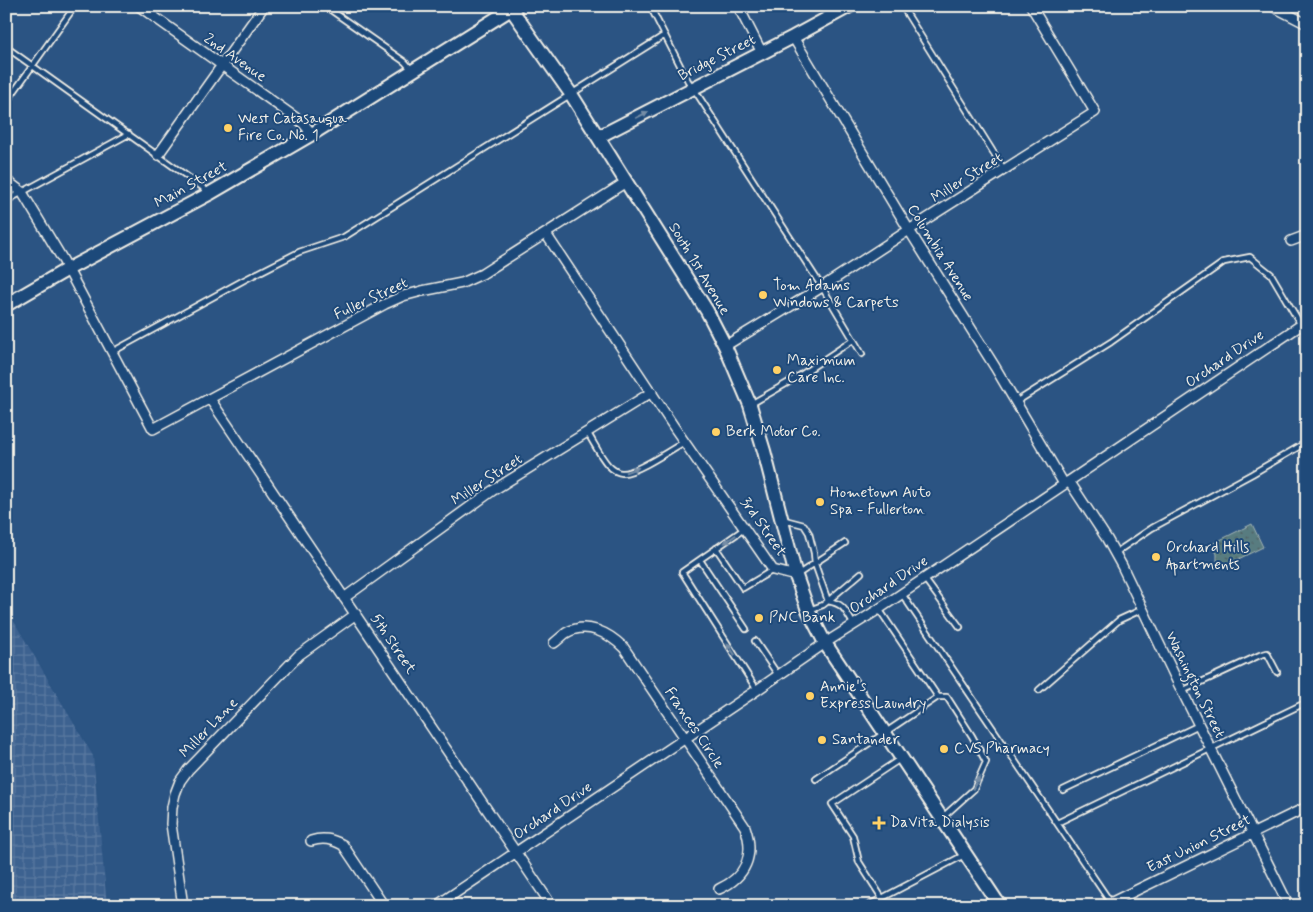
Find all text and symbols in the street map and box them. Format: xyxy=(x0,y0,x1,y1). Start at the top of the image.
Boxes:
street label: 2nd Avenue xyxy=(200,29,270,87)
street label: Bridge Street xyxy=(675,30,760,86)
place label: West Catasauqua Fire Co. No. 1 xyxy=(238,109,348,146)
one-way arrow xyxy=(634,111,649,119)
marker: West Catasauqua Fire Co. No. 1 xyxy=(222,122,234,134)
street label: Miller Street xyxy=(927,148,1007,208)
street label: Main Street xyxy=(151,157,231,213)
street label: Columbia Avenue xyxy=(902,201,978,305)
street label: South 1st Avenue xyxy=(663,219,735,319)
street label: Fuller Street xyxy=(331,273,412,325)
place label: Tom Adams Windows & Carpets xyxy=(773,276,899,313)
marker: Tom Adams Windows & Carpets xyxy=(757,289,769,301)
street label: Orchard Drive xyxy=(1182,325,1268,393)
place label: Maximum Care Inc. xyxy=(787,351,856,388)
marker: Maximum Care Inc. xyxy=(771,364,783,376)
place label: Berk Motor Co. xyxy=(726,422,821,442)
marker: Berk Motor Co. xyxy=(710,426,722,438)
street label: Miller Street xyxy=(448,449,527,510)
one-way arrow xyxy=(625,466,640,473)
place label: Hometown Auto Spa - Fullerton xyxy=(830,483,931,520)
street label: 3rd Street xyxy=(735,493,791,561)
marker: Hometown Auto Spa - Fullerton xyxy=(814,496,826,508)
one-way arrow xyxy=(723,534,737,544)
place label: Orchard Hills Apartments xyxy=(1166,538,1249,576)
street label: Orchard Drive xyxy=(846,551,932,619)
marker: Orchard Hills Apartments xyxy=(1150,551,1162,563)
place label: PNC Bank xyxy=(769,608,835,628)
street label: 5th Street xyxy=(366,610,421,678)
marker: PNC Bank xyxy=(753,612,765,624)
street label: Washington Street xyxy=(1160,628,1230,743)
one-way arrow xyxy=(726,643,736,656)
place label: Annie's Express Laundry xyxy=(820,677,926,714)
street label: Frances Circle xyxy=(659,684,729,772)
marker: Annie's Express Laundry xyxy=(804,690,816,702)
street label: Miller Lane xyxy=(175,693,243,763)
place label: Santander xyxy=(832,730,900,750)
marker: Santander xyxy=(816,734,828,746)
place label: CVS Pharmacy xyxy=(954,739,1050,759)
marker: CVS Pharmacy xyxy=(938,743,950,755)
one-way arrow xyxy=(972,776,980,791)
street label: Orchard Drive xyxy=(510,777,596,845)
street label: East Union Street xyxy=(1144,810,1254,878)
place label: DaVita Dialysis xyxy=(890,813,990,833)
marker: DaVita Dialysis xyxy=(872,816,886,830)

